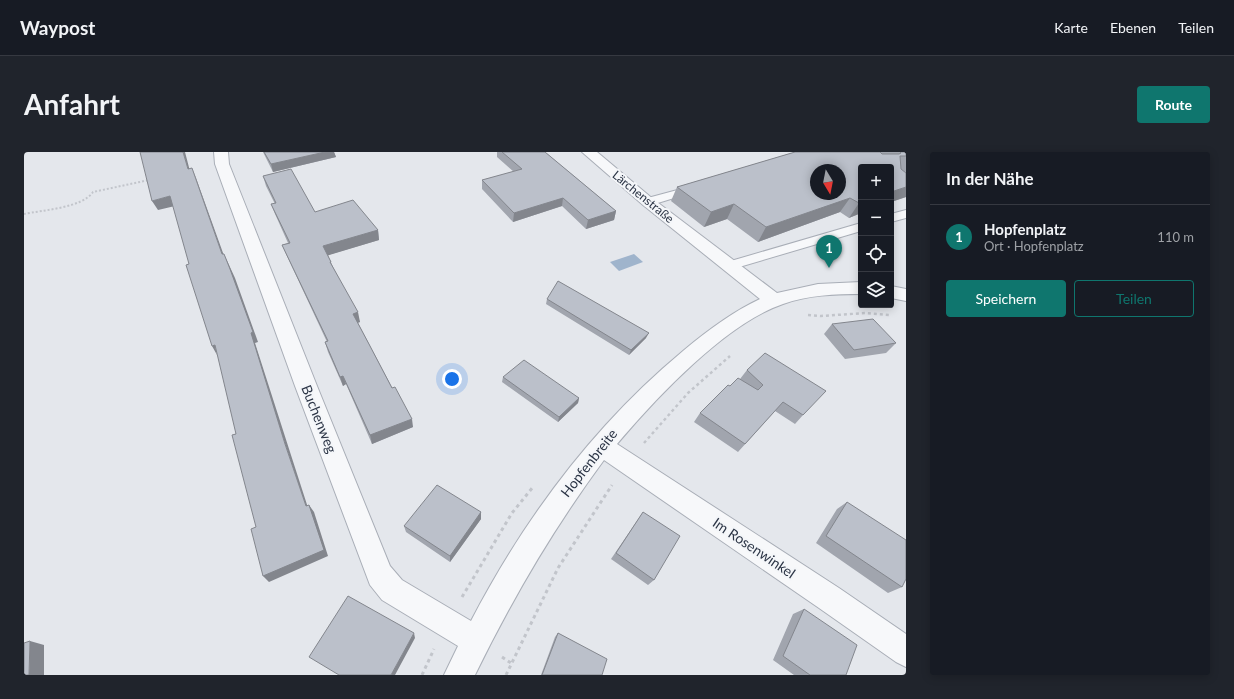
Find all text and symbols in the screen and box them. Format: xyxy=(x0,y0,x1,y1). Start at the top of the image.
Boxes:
text: Waypost xyxy=(20,16,95,39)
text: Karte xyxy=(1054,19,1088,36)
text: Ebenen xyxy=(1110,19,1156,36)
text: Teilen xyxy=(1178,19,1214,36)
button: Route xyxy=(1137,86,1210,123)
text: Anfahrt xyxy=(24,87,120,121)
north arrow xyxy=(810,164,846,200)
map controls xyxy=(858,164,894,308)
button: + xyxy=(858,164,894,200)
street label: Lärchenstraße xyxy=(610,167,677,226)
text: In der Nähe xyxy=(946,168,1034,189)
button: − xyxy=(858,200,894,236)
text: Hopfenplatz xyxy=(984,220,1066,238)
text: 1 xyxy=(955,229,963,245)
text: 110 m xyxy=(1157,229,1194,245)
pin: 1 xyxy=(816,235,842,268)
button: locate xyxy=(858,236,894,272)
text: Ort · Hopfenplatz xyxy=(984,238,1084,254)
button: layers xyxy=(858,272,894,308)
button: Speichern xyxy=(946,280,1066,317)
button: Teilen xyxy=(1074,280,1194,317)
your location xyxy=(442,369,462,389)
street label: Buchenweg xyxy=(298,382,341,455)
street label: Hopfenbreite xyxy=(557,425,620,500)
street label: Im Rosenwinkel xyxy=(710,514,799,581)

